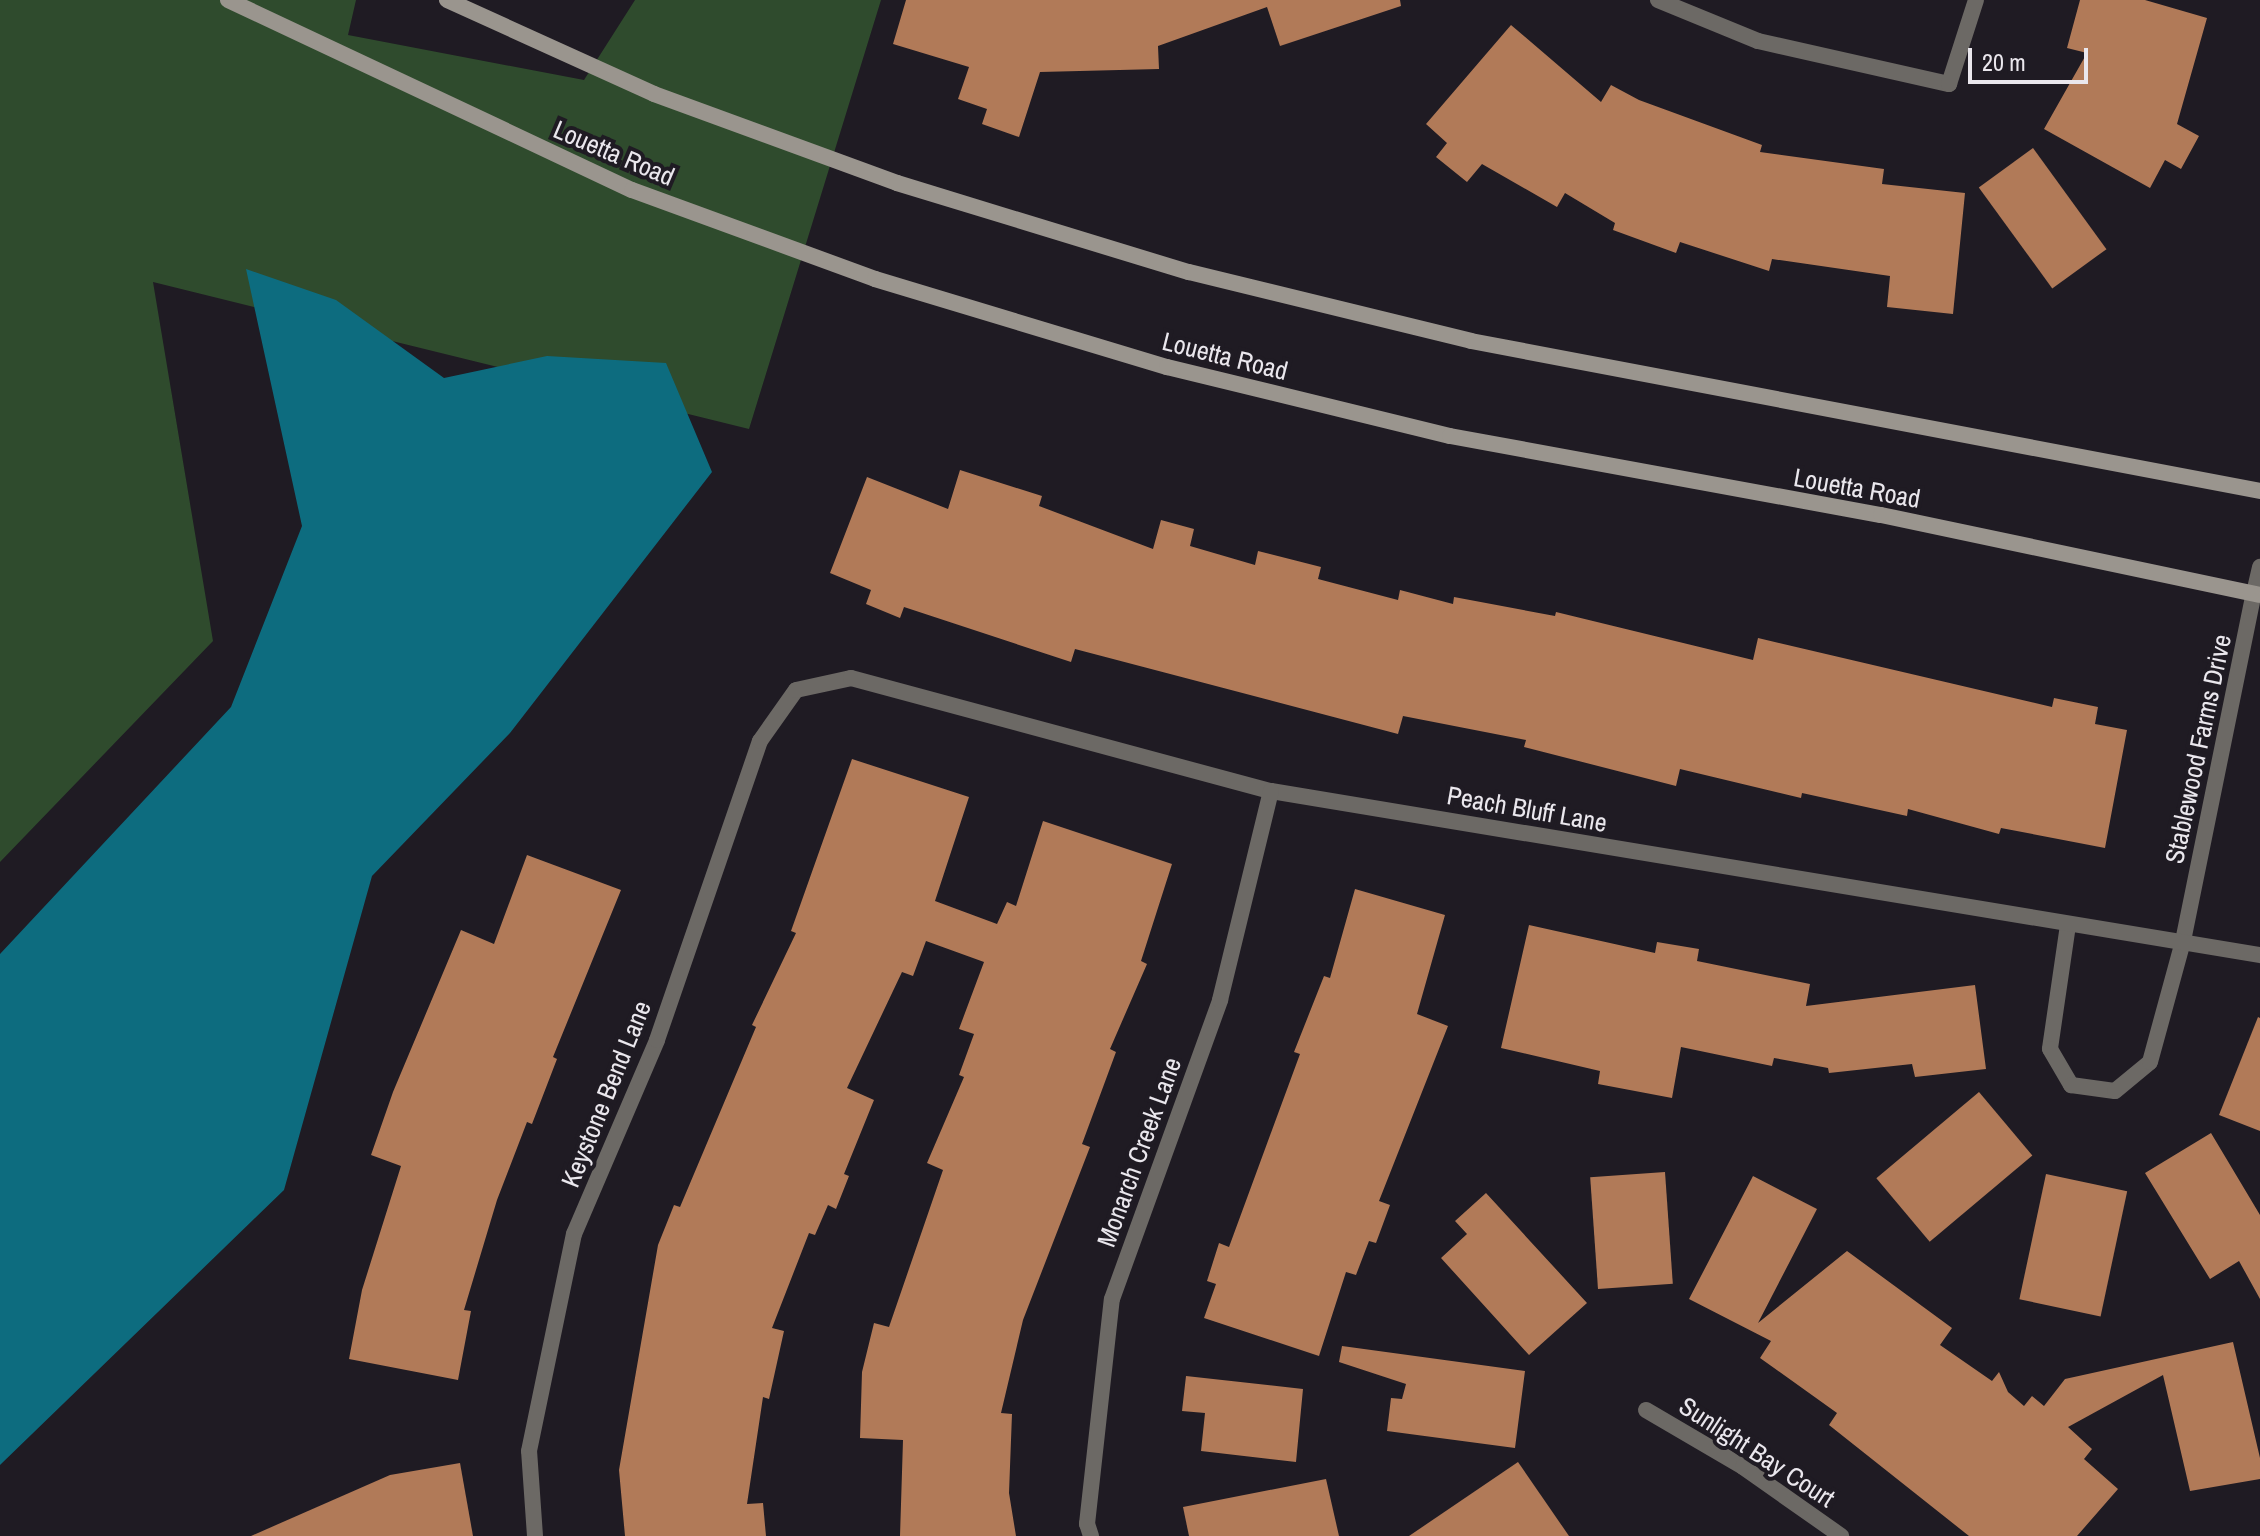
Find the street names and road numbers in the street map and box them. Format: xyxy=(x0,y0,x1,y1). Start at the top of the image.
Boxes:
street label: Louetta Road xyxy=(549,114,679,192)
street label: Louetta Road xyxy=(1159,325,1291,387)
street label: Louetta Road xyxy=(1791,462,1923,514)
street label: Stablewood Farms Drive xyxy=(2158,632,2238,866)
street label: Peach Bluff Lane xyxy=(1445,780,1609,838)
street label: Keystone Bend Lane xyxy=(554,996,658,1192)
street label: Monarch Creek Lane xyxy=(1090,1053,1188,1251)
street label: Sunlight Bay Court xyxy=(1673,1390,1841,1514)

